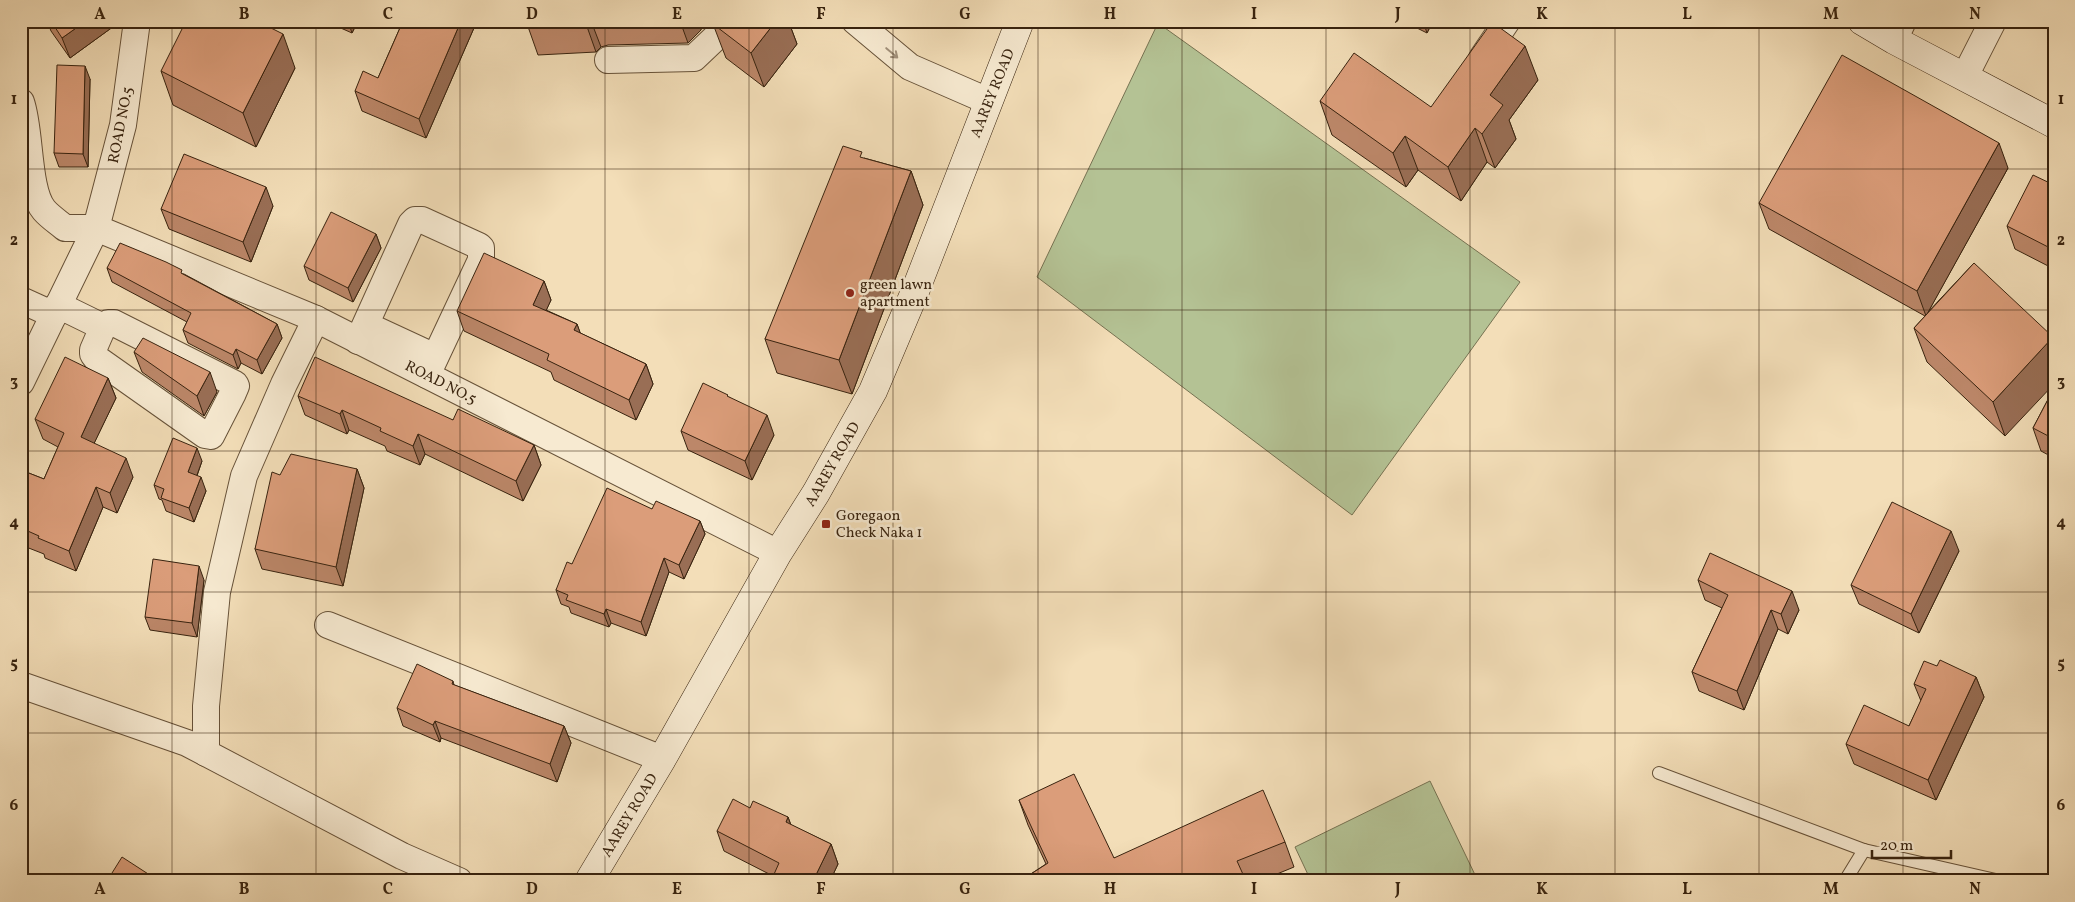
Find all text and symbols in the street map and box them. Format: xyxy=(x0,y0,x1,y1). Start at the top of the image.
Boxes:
text: A xyxy=(94,4,106,26)
text: B xyxy=(239,4,250,26)
text: C xyxy=(383,4,393,26)
text: D xyxy=(526,4,538,26)
text: E xyxy=(672,4,682,26)
text: F xyxy=(816,4,826,26)
text: G xyxy=(959,4,971,26)
text: H xyxy=(1104,4,1116,26)
text: I xyxy=(1251,4,1257,26)
text: J xyxy=(1394,4,1401,26)
text: K xyxy=(1536,4,1548,26)
text: L xyxy=(1682,4,1692,26)
text: M xyxy=(1823,4,1839,26)
text: N xyxy=(1969,4,1981,26)
street label: AAREY ROAD xyxy=(966,46,1021,141)
one-way arrow xyxy=(885,47,898,58)
street label: ROAD NO.5 xyxy=(104,85,139,165)
text: 1 xyxy=(11,89,17,111)
text: 1 xyxy=(2058,89,2064,111)
text: 2 xyxy=(10,230,18,252)
text: 2 xyxy=(2057,230,2065,252)
place label: green lawn apartment xyxy=(860,275,932,313)
marker: green lawn apartment xyxy=(844,287,856,299)
street label: ROAD NO.5 xyxy=(401,356,480,410)
text: 3 xyxy=(10,371,18,393)
text: 3 xyxy=(2057,371,2065,393)
street label: AAREY ROAD xyxy=(801,419,866,511)
place label: Goregaon Check Naka 1 xyxy=(836,506,922,544)
text: 4 xyxy=(9,512,19,534)
text: 4 xyxy=(2056,512,2066,534)
marker: Goregaon Check Naka 1 xyxy=(820,518,832,530)
text: 5 xyxy=(10,653,18,675)
text: 5 xyxy=(2057,653,2065,675)
street label: AAREY ROAD xyxy=(597,770,664,862)
text: 6 xyxy=(10,795,19,817)
text: 6 xyxy=(2057,795,2066,817)
scale bar xyxy=(1872,827,1951,859)
text: 20 m xyxy=(1880,836,1913,857)
text: A xyxy=(94,879,106,901)
text: B xyxy=(239,879,250,901)
text: C xyxy=(383,879,393,901)
text: D xyxy=(526,879,538,901)
text: E xyxy=(672,879,682,901)
text: F xyxy=(816,879,826,901)
text: G xyxy=(959,879,971,901)
text: H xyxy=(1104,879,1116,901)
text: I xyxy=(1251,879,1257,901)
text: J xyxy=(1394,879,1401,901)
text: K xyxy=(1536,879,1548,901)
text: L xyxy=(1682,879,1692,901)
text: M xyxy=(1823,879,1839,901)
text: N xyxy=(1969,879,1981,901)

